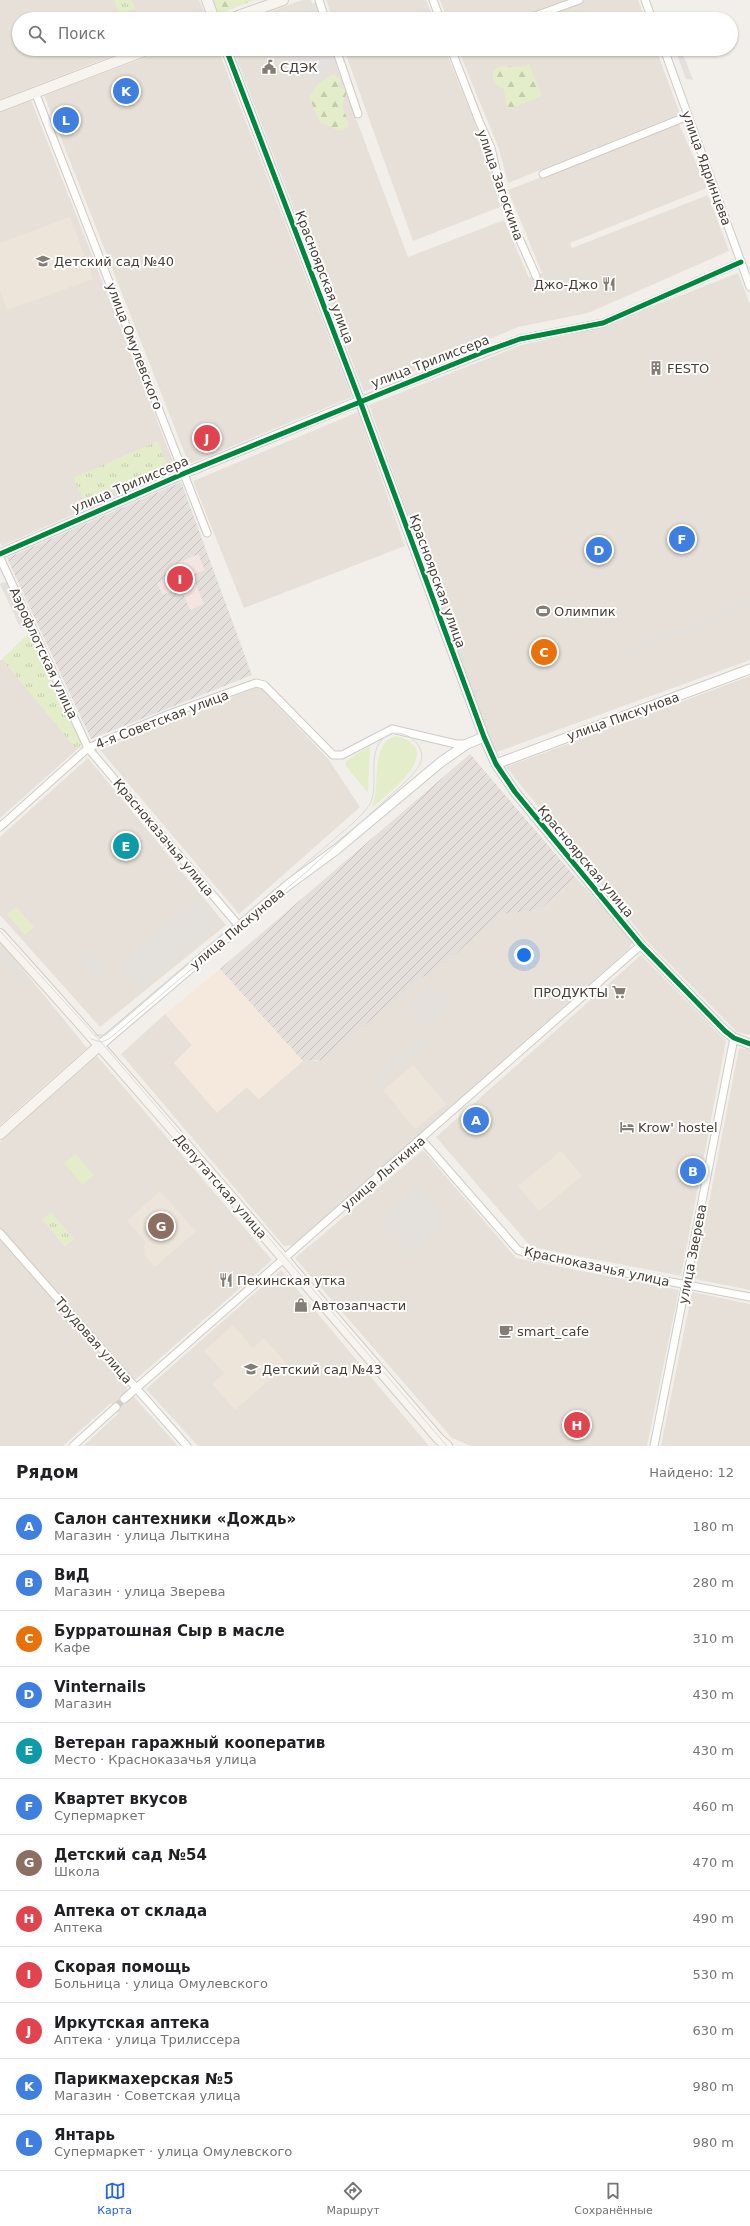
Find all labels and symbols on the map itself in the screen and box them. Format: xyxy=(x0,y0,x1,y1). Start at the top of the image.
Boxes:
public building icon: СДЭК xyxy=(261,59,277,75)
place label: СДЭК xyxy=(280,60,318,75)
pin: K xyxy=(113,76,139,106)
pin: L xyxy=(53,105,79,135)
street label: улица Ядринцева xyxy=(679,109,734,228)
street label: улица Загоскина xyxy=(474,128,527,243)
street label: Красноярская улица xyxy=(292,209,357,346)
school or university icon: Детский сад №40 xyxy=(35,253,51,269)
place label: Детский сад №40 xyxy=(54,254,174,269)
restaurant icon: Джо-Джо xyxy=(601,276,617,292)
place label: Джо-Джо xyxy=(534,277,598,292)
street label: улица Омулевского xyxy=(103,281,166,412)
street label: улица Трилиссера xyxy=(369,332,491,391)
building icon: FESTO xyxy=(648,360,664,376)
place label: FESTO xyxy=(667,361,709,376)
pin: J xyxy=(194,423,220,453)
street label: улица Трилиссера xyxy=(70,453,191,516)
street label: Красноярская улица xyxy=(406,512,469,650)
pin: F xyxy=(669,524,695,554)
pin: D xyxy=(586,535,612,565)
pin: I xyxy=(167,564,193,594)
street label: Аэрофлотская улица xyxy=(6,585,81,721)
sports icon: Олимпик xyxy=(535,603,551,619)
place label: Олимпик xyxy=(554,604,616,619)
pin: C xyxy=(531,637,557,667)
street label: 4-я Советская улица xyxy=(93,687,231,752)
street label: улица Пискунова xyxy=(565,689,681,744)
street label: Красноказачья улица xyxy=(110,776,217,899)
street label: Красноярская улица xyxy=(534,802,637,920)
pin: E xyxy=(113,831,139,861)
street label: улица Пискунова xyxy=(187,885,287,972)
your location xyxy=(514,945,534,965)
supermarket icon: ПРОДУКТЫ xyxy=(611,984,627,1000)
place label: ПРОДУКТЫ xyxy=(533,985,608,1000)
pin: A xyxy=(463,1105,489,1135)
hotel icon: Krow' hostel xyxy=(619,1119,635,1135)
place label: Krow' hostel xyxy=(638,1120,718,1135)
street label: Депутатская улица xyxy=(171,1131,270,1242)
street label: улица Лыткина xyxy=(338,1133,428,1214)
pin: B xyxy=(680,1156,706,1186)
street label: улица Зверева xyxy=(675,1203,710,1305)
pin: G xyxy=(148,1211,174,1241)
street label: Красноказачья улица xyxy=(523,1244,671,1289)
restaurant icon: Пекинская утка xyxy=(218,1272,234,1288)
place label: Пекинская утка xyxy=(237,1273,346,1288)
street label: Трудовая улица xyxy=(51,1293,135,1387)
shop icon: Автозапчасти xyxy=(293,1297,309,1313)
place label: Автозапчасти xyxy=(312,1298,406,1313)
cafe icon: smart_cafe xyxy=(498,1323,514,1339)
place label: smart_cafe xyxy=(517,1324,589,1339)
school or university icon: Детский сад №43 xyxy=(243,1361,259,1377)
place label: Детский сад №43 xyxy=(262,1362,382,1377)
pin: H xyxy=(564,1410,590,1440)

